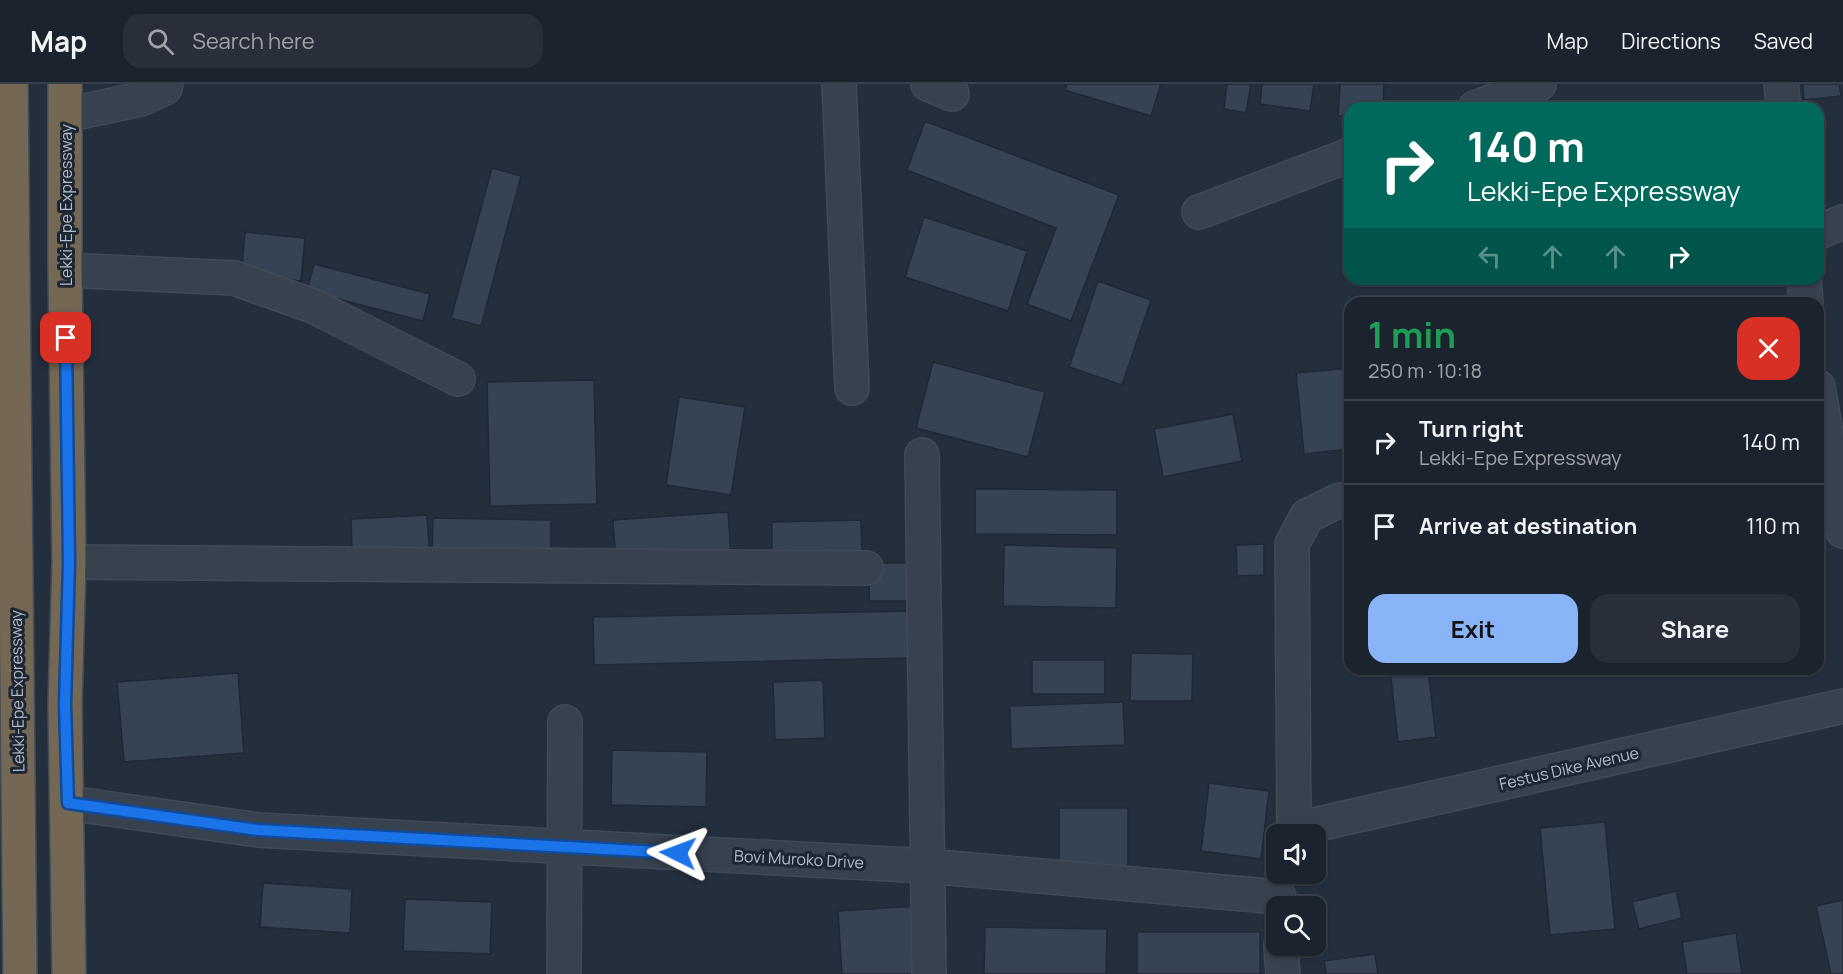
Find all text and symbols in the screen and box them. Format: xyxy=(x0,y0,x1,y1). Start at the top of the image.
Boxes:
search box xyxy=(123,14,543,68)
text: Map xyxy=(30,22,87,60)
icon: search xyxy=(144,25,177,58)
text: Search here xyxy=(192,26,315,56)
text: Map xyxy=(1547,27,1588,55)
text: Directions xyxy=(1621,27,1721,55)
text: Saved xyxy=(1754,27,1813,55)
text: 140 m xyxy=(1467,117,1585,175)
street label: Lekki-Epe Expressway xyxy=(55,123,77,286)
icon: right xyxy=(1368,126,1446,204)
text: Lekki-Epe Expressway xyxy=(1467,172,1741,209)
icon: left xyxy=(1473,240,1506,273)
icon: ahead xyxy=(1536,240,1569,273)
icon: ahead xyxy=(1599,240,1632,273)
icon: right xyxy=(1662,240,1695,273)
text: 1 min xyxy=(1368,310,1456,359)
pin xyxy=(40,312,91,363)
button: close xyxy=(1737,317,1800,380)
icon: arrive xyxy=(49,321,82,354)
text: 250 m · 10:18 xyxy=(1368,357,1482,384)
text: Turn right xyxy=(1419,414,1524,444)
icon: right xyxy=(1368,426,1401,459)
text: 140 m xyxy=(1742,427,1800,457)
text: Lekki-Epe Expressway xyxy=(1419,444,1622,471)
icon: arrive xyxy=(1368,510,1401,543)
text: Arrive at destination xyxy=(1419,511,1637,541)
text: 110 m xyxy=(1746,511,1800,541)
button: Exit xyxy=(1368,594,1578,663)
button: Share xyxy=(1590,594,1800,663)
street label: Lekki-Epe Expressway xyxy=(5,609,29,772)
street label: Festus Dike Avenue xyxy=(1497,741,1641,795)
position arrow xyxy=(646,821,710,885)
map controls xyxy=(1266,824,1326,956)
button: sound xyxy=(1266,824,1326,884)
street label: Bovi Muroko Drive xyxy=(734,845,864,873)
button: search xyxy=(1266,896,1326,956)

